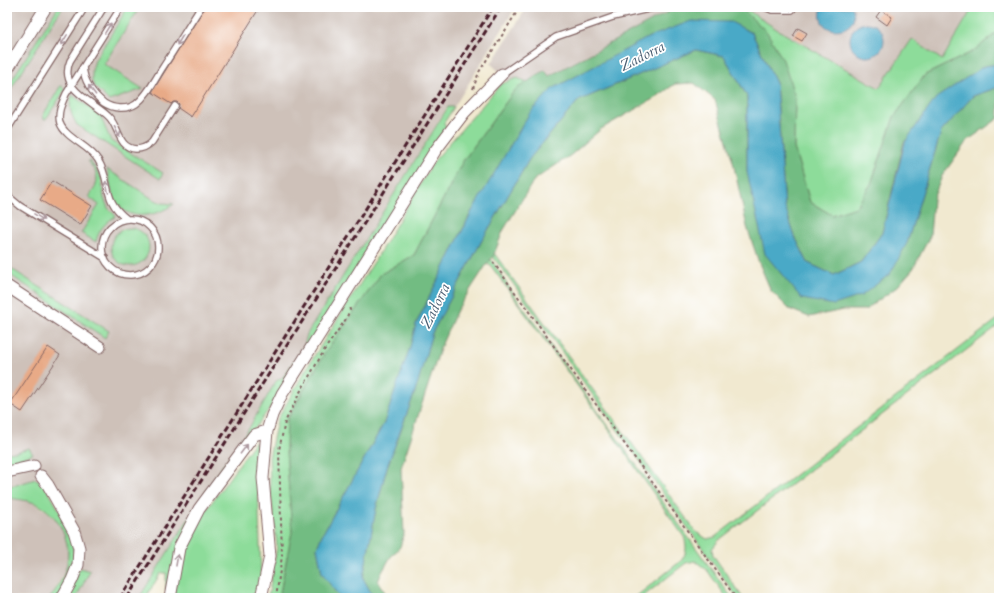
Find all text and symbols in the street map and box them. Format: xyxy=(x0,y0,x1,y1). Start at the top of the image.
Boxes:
one-way arrow xyxy=(104,23,112,34)
one-way arrow xyxy=(60,34,68,46)
one-way arrow xyxy=(176,34,184,45)
water label: Zadorra xyxy=(616,36,668,76)
one-way arrow xyxy=(88,84,96,95)
one-way arrow xyxy=(114,126,121,138)
one-way arrow xyxy=(102,181,110,194)
one-way arrow xyxy=(33,214,45,222)
water label: Zadorra xyxy=(416,280,455,332)
one-way arrow xyxy=(239,444,248,455)
one-way arrow xyxy=(173,554,181,567)

